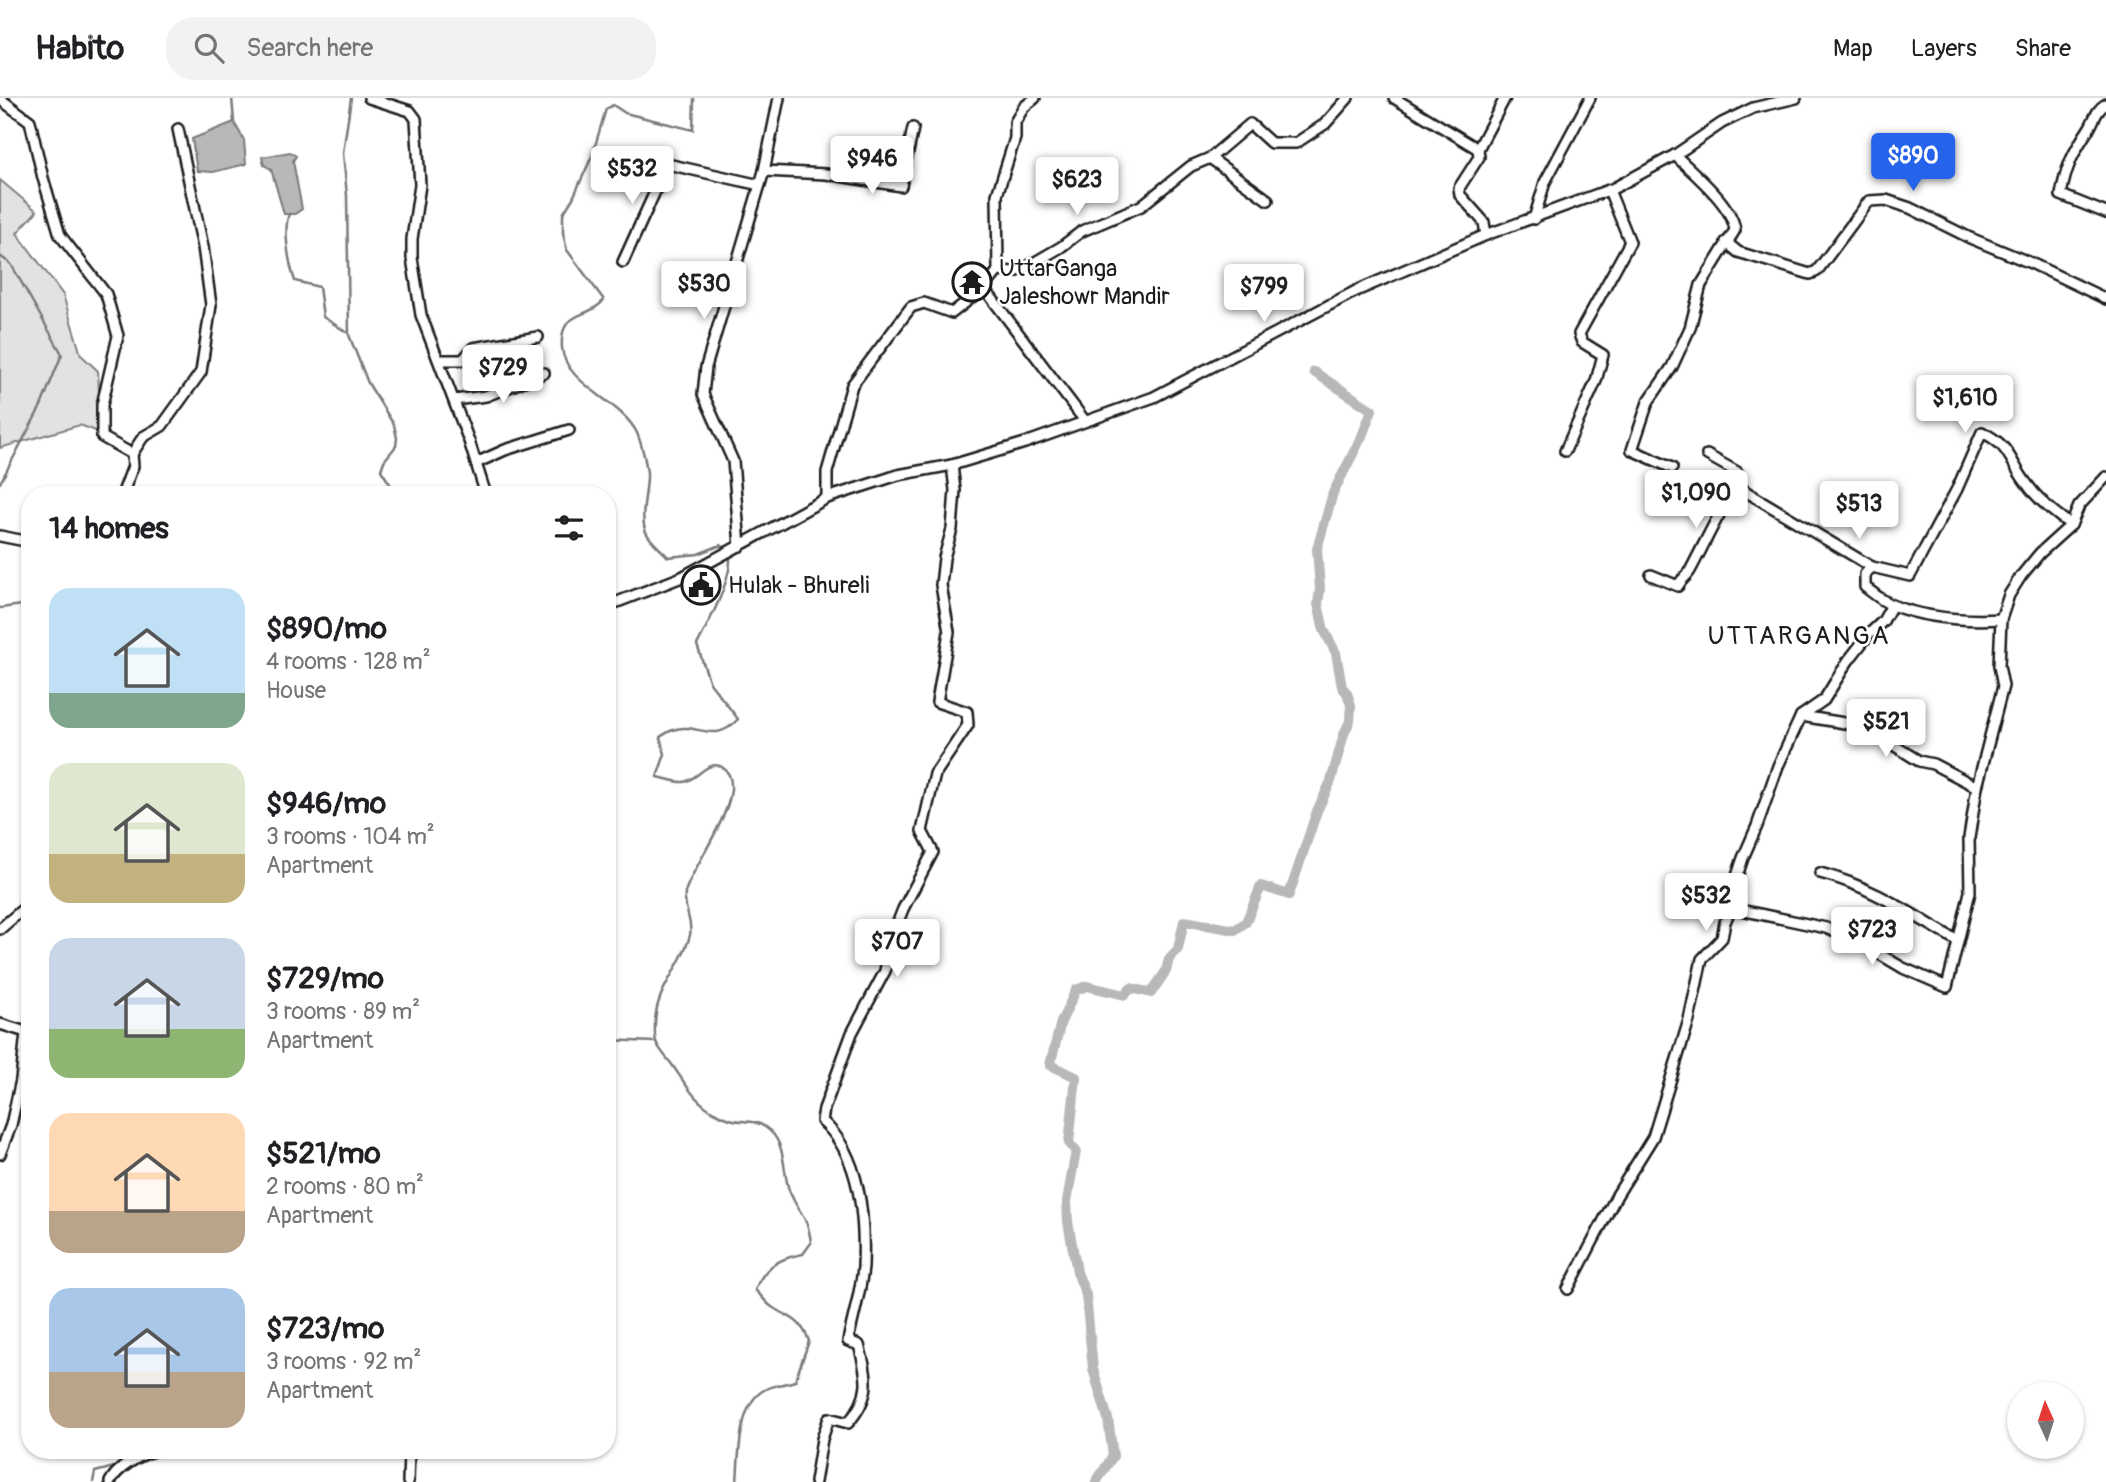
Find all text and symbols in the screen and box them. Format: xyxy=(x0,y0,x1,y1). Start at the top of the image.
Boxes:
search box xyxy=(166,17,656,80)
text: Habito xyxy=(35,28,124,69)
icon: search xyxy=(190,29,228,67)
text: Search here xyxy=(246,32,373,64)
text: Map xyxy=(1833,34,1873,63)
text: Layers xyxy=(1911,34,1977,63)
text: Share xyxy=(2015,34,2071,63)
pin: $890 xyxy=(1872,134,1954,193)
pin: $946 xyxy=(831,136,913,196)
text: $890 xyxy=(1887,141,1939,170)
text: $946 xyxy=(846,144,898,173)
pin: $532 xyxy=(591,146,673,206)
text: $532 xyxy=(607,154,657,183)
pin: $623 xyxy=(1036,158,1118,217)
text: $623 xyxy=(1052,165,1102,194)
place label: UttarGanga Jaleshowr Mandir xyxy=(999,254,1170,311)
temple icon: UttarGanga Jaleshowr Mandir xyxy=(951,261,993,303)
pin: $530 xyxy=(663,262,745,321)
pin: $799 xyxy=(1223,264,1305,324)
text: $530 xyxy=(677,269,731,298)
text: $799 xyxy=(1240,272,1288,301)
pin: $729 xyxy=(462,345,544,405)
text: $729 xyxy=(478,353,528,382)
pin: $1,610 xyxy=(1908,376,2022,435)
text: $1,610 xyxy=(1932,383,1998,412)
pin: $1,090 xyxy=(1639,470,1753,530)
text: $1,090 xyxy=(1661,478,1731,507)
pin: $513 xyxy=(1818,482,1900,541)
text: $513 xyxy=(1836,489,1882,518)
icon: filters xyxy=(550,509,588,547)
text: 14 homes xyxy=(49,510,169,547)
public building icon: Hulak - Bhureli xyxy=(680,564,722,606)
place label: Hulak - Bhureli xyxy=(728,571,870,600)
text: $890/mo xyxy=(266,610,387,647)
icon: home xyxy=(105,616,189,700)
district label: UTTARGANGA xyxy=(1707,620,1891,652)
text: 4 rooms · 128 m² xyxy=(266,647,431,676)
text: House xyxy=(266,676,326,705)
pin: $521 xyxy=(1845,700,1927,759)
text: $521 xyxy=(1863,707,1909,736)
text: $946/mo xyxy=(266,785,386,822)
icon: home xyxy=(105,791,189,875)
text: 3 rooms · 104 m² xyxy=(266,822,435,851)
text: Apartment xyxy=(266,851,373,880)
pin: $532 xyxy=(1665,874,1747,933)
text: $532 xyxy=(1681,881,1731,910)
pin: $723 xyxy=(1831,908,1913,967)
text: $723 xyxy=(1847,915,1897,944)
pin: $707 xyxy=(856,920,938,979)
text: $707 xyxy=(871,927,923,956)
text: $729/mo xyxy=(266,960,384,997)
icon: home xyxy=(105,966,189,1050)
text: 3 rooms · 89 m² xyxy=(266,997,420,1026)
text: Apartment xyxy=(266,1026,373,1055)
text: $521/mo xyxy=(266,1135,381,1172)
icon: home xyxy=(105,1141,189,1225)
text: 2 rooms · 80 m² xyxy=(266,1172,424,1201)
text: Apartment xyxy=(266,1201,373,1230)
text: $723/mo xyxy=(266,1310,384,1347)
icon: home xyxy=(105,1316,189,1400)
text: 3 rooms · 92 m² xyxy=(266,1347,421,1376)
text: Apartment xyxy=(266,1376,373,1405)
north arrow xyxy=(2007,1382,2084,1460)
map controls xyxy=(2007,1382,2084,1459)

